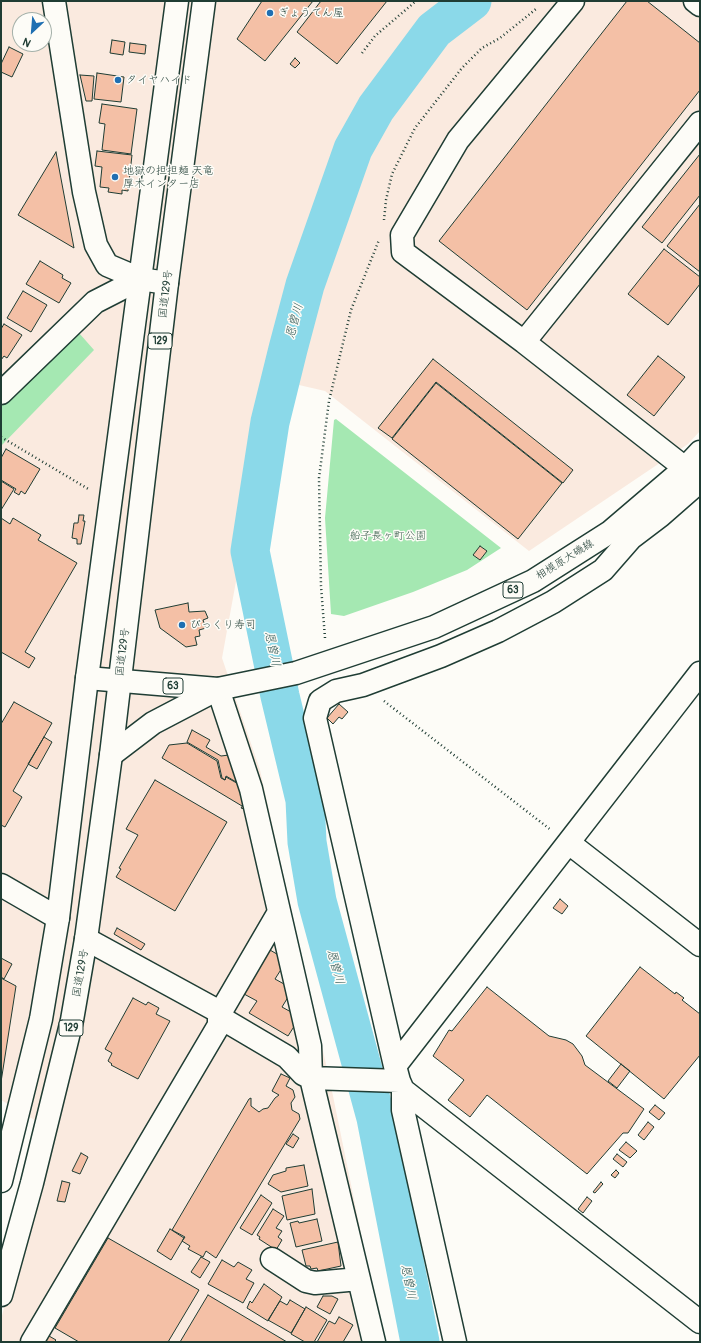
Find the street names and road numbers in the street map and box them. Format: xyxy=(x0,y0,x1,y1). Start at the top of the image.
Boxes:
street label: 国道129号 xyxy=(156,269,176,319)
road number: 129 xyxy=(148,333,172,349)
street label: 相模原大磯線 xyxy=(534,537,596,583)
road number: 63 xyxy=(503,582,523,598)
street label: 国道129号 xyxy=(113,627,133,677)
road number: 63 xyxy=(163,678,183,694)
street label: 国道129号 xyxy=(70,948,92,998)
road number: 129 xyxy=(59,1020,83,1036)

